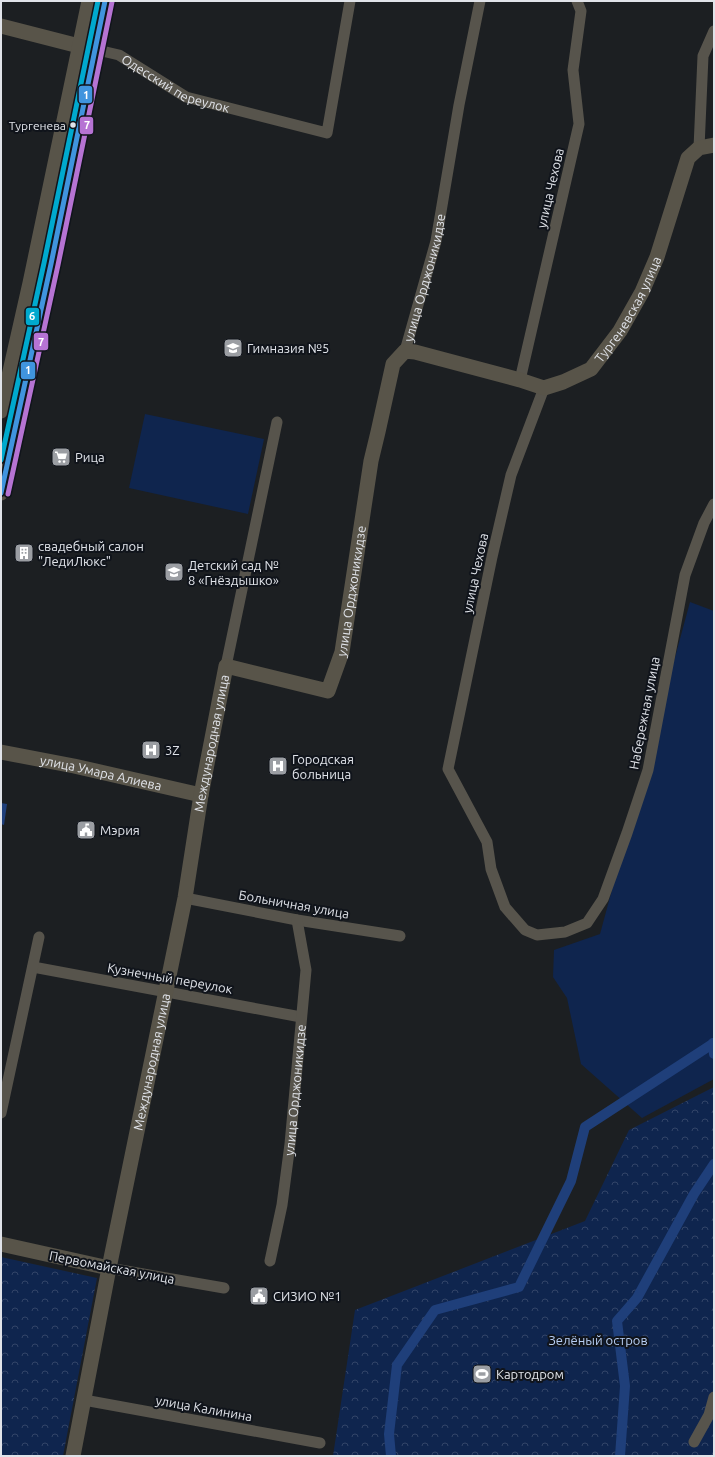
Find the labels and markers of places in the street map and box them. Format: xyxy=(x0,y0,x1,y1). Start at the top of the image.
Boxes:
place label: Тургенева xyxy=(9,119,66,132)
marker: Тургенева xyxy=(68,120,78,130)
school or university icon: Гимназия №5 xyxy=(222,337,244,359)
place label: Гимназия №5 xyxy=(247,341,329,355)
supermarket icon: Рица xyxy=(50,446,72,468)
place label: Рица xyxy=(75,450,105,464)
place label: свадебный салон "ЛедиЛюкс" xyxy=(38,539,144,568)
building icon: свадебный салон "ЛедиЛюкс" xyxy=(13,542,35,564)
place label: Детский сад № 8 «Гнёздышко» xyxy=(188,558,279,587)
school or university icon: Детский сад № 8 «Гнёздышко» xyxy=(163,561,185,583)
hospital icon: 3Z xyxy=(140,739,162,761)
place label: 3Z xyxy=(165,743,180,757)
place label: Городская больница xyxy=(292,752,354,781)
hospital icon: Городская больница xyxy=(267,755,289,777)
public building icon: Мэрия xyxy=(75,819,97,841)
place label: Мэрия xyxy=(100,823,140,837)
public building icon: СИЗИО №1 xyxy=(248,1285,270,1307)
place label: СИЗИО №1 xyxy=(273,1289,342,1303)
sports icon: Картодром xyxy=(471,1363,493,1385)
place label: Картодром xyxy=(496,1367,564,1381)

